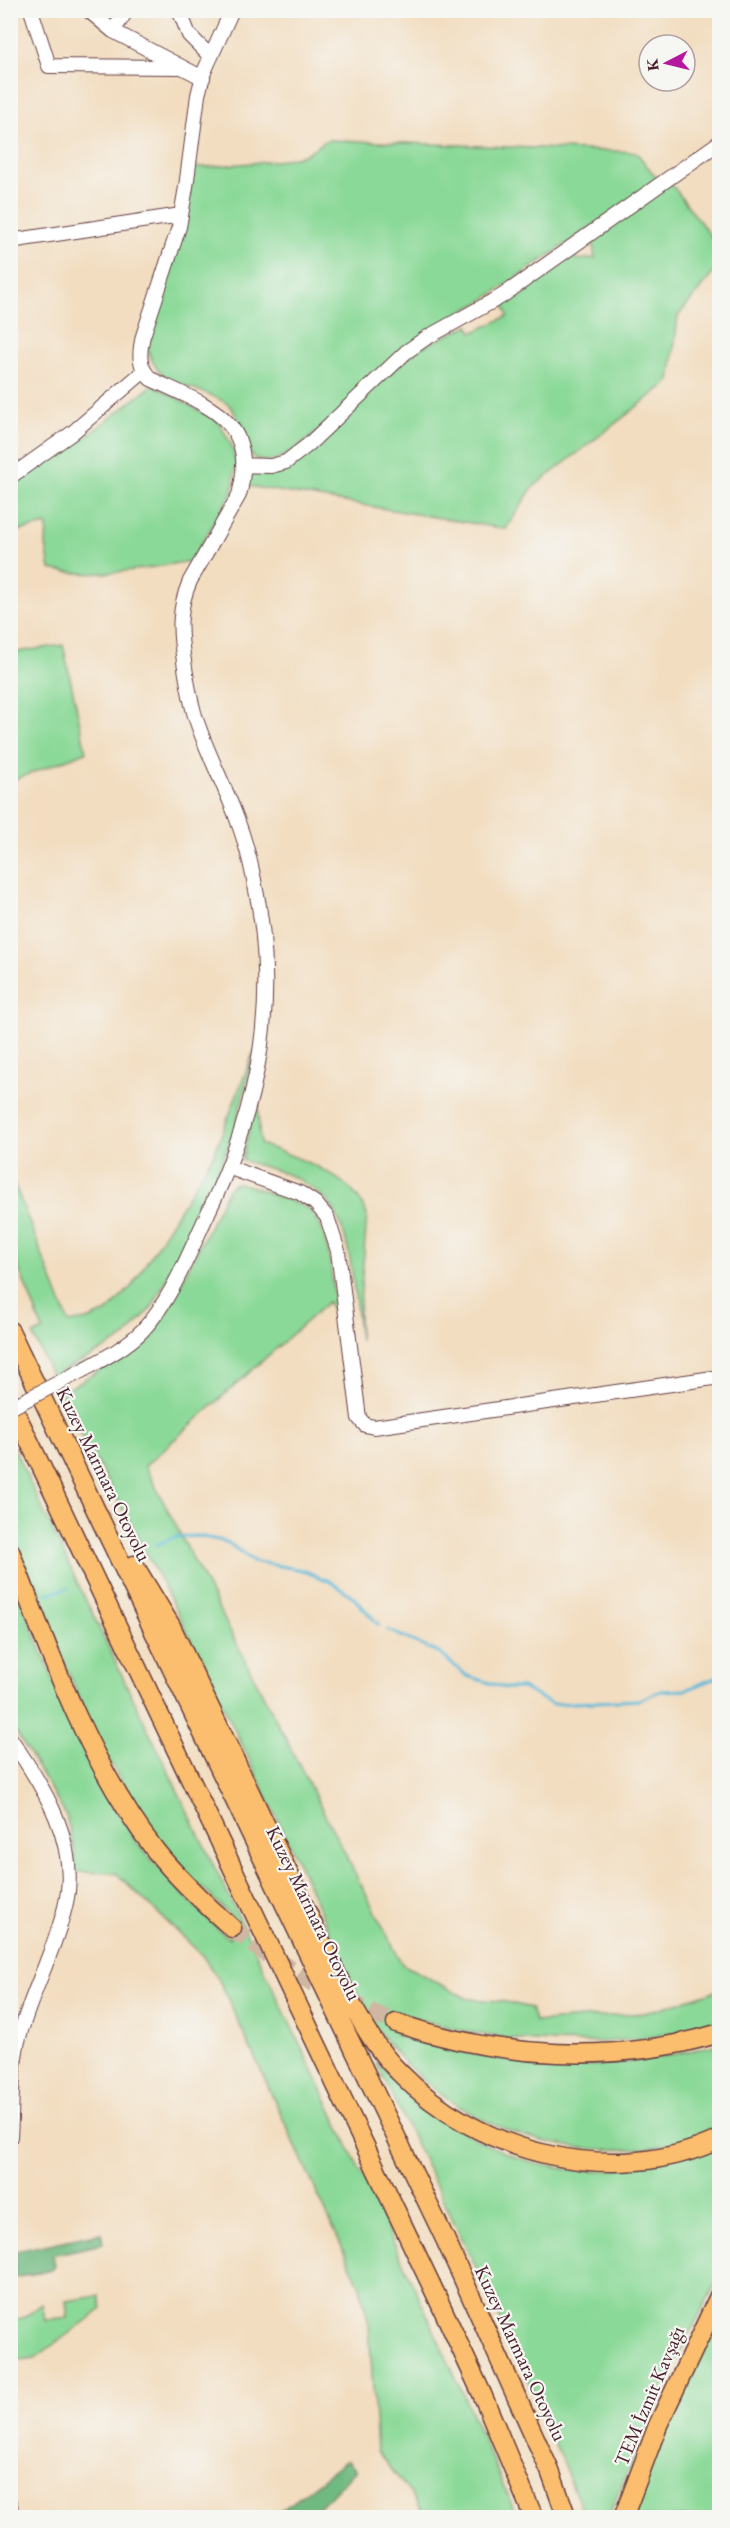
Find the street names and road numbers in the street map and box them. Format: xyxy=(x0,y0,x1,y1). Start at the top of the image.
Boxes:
street label: Kuzey Marmara Otoyolu xyxy=(50,1383,158,1566)
street label: Kuzey Marmara Otoyolu xyxy=(260,1822,368,2005)
street label: Kuzey Marmara Otoyolu xyxy=(469,2261,573,2445)
street label: TEM İzmit Kavşağı xyxy=(608,2322,690,2470)

